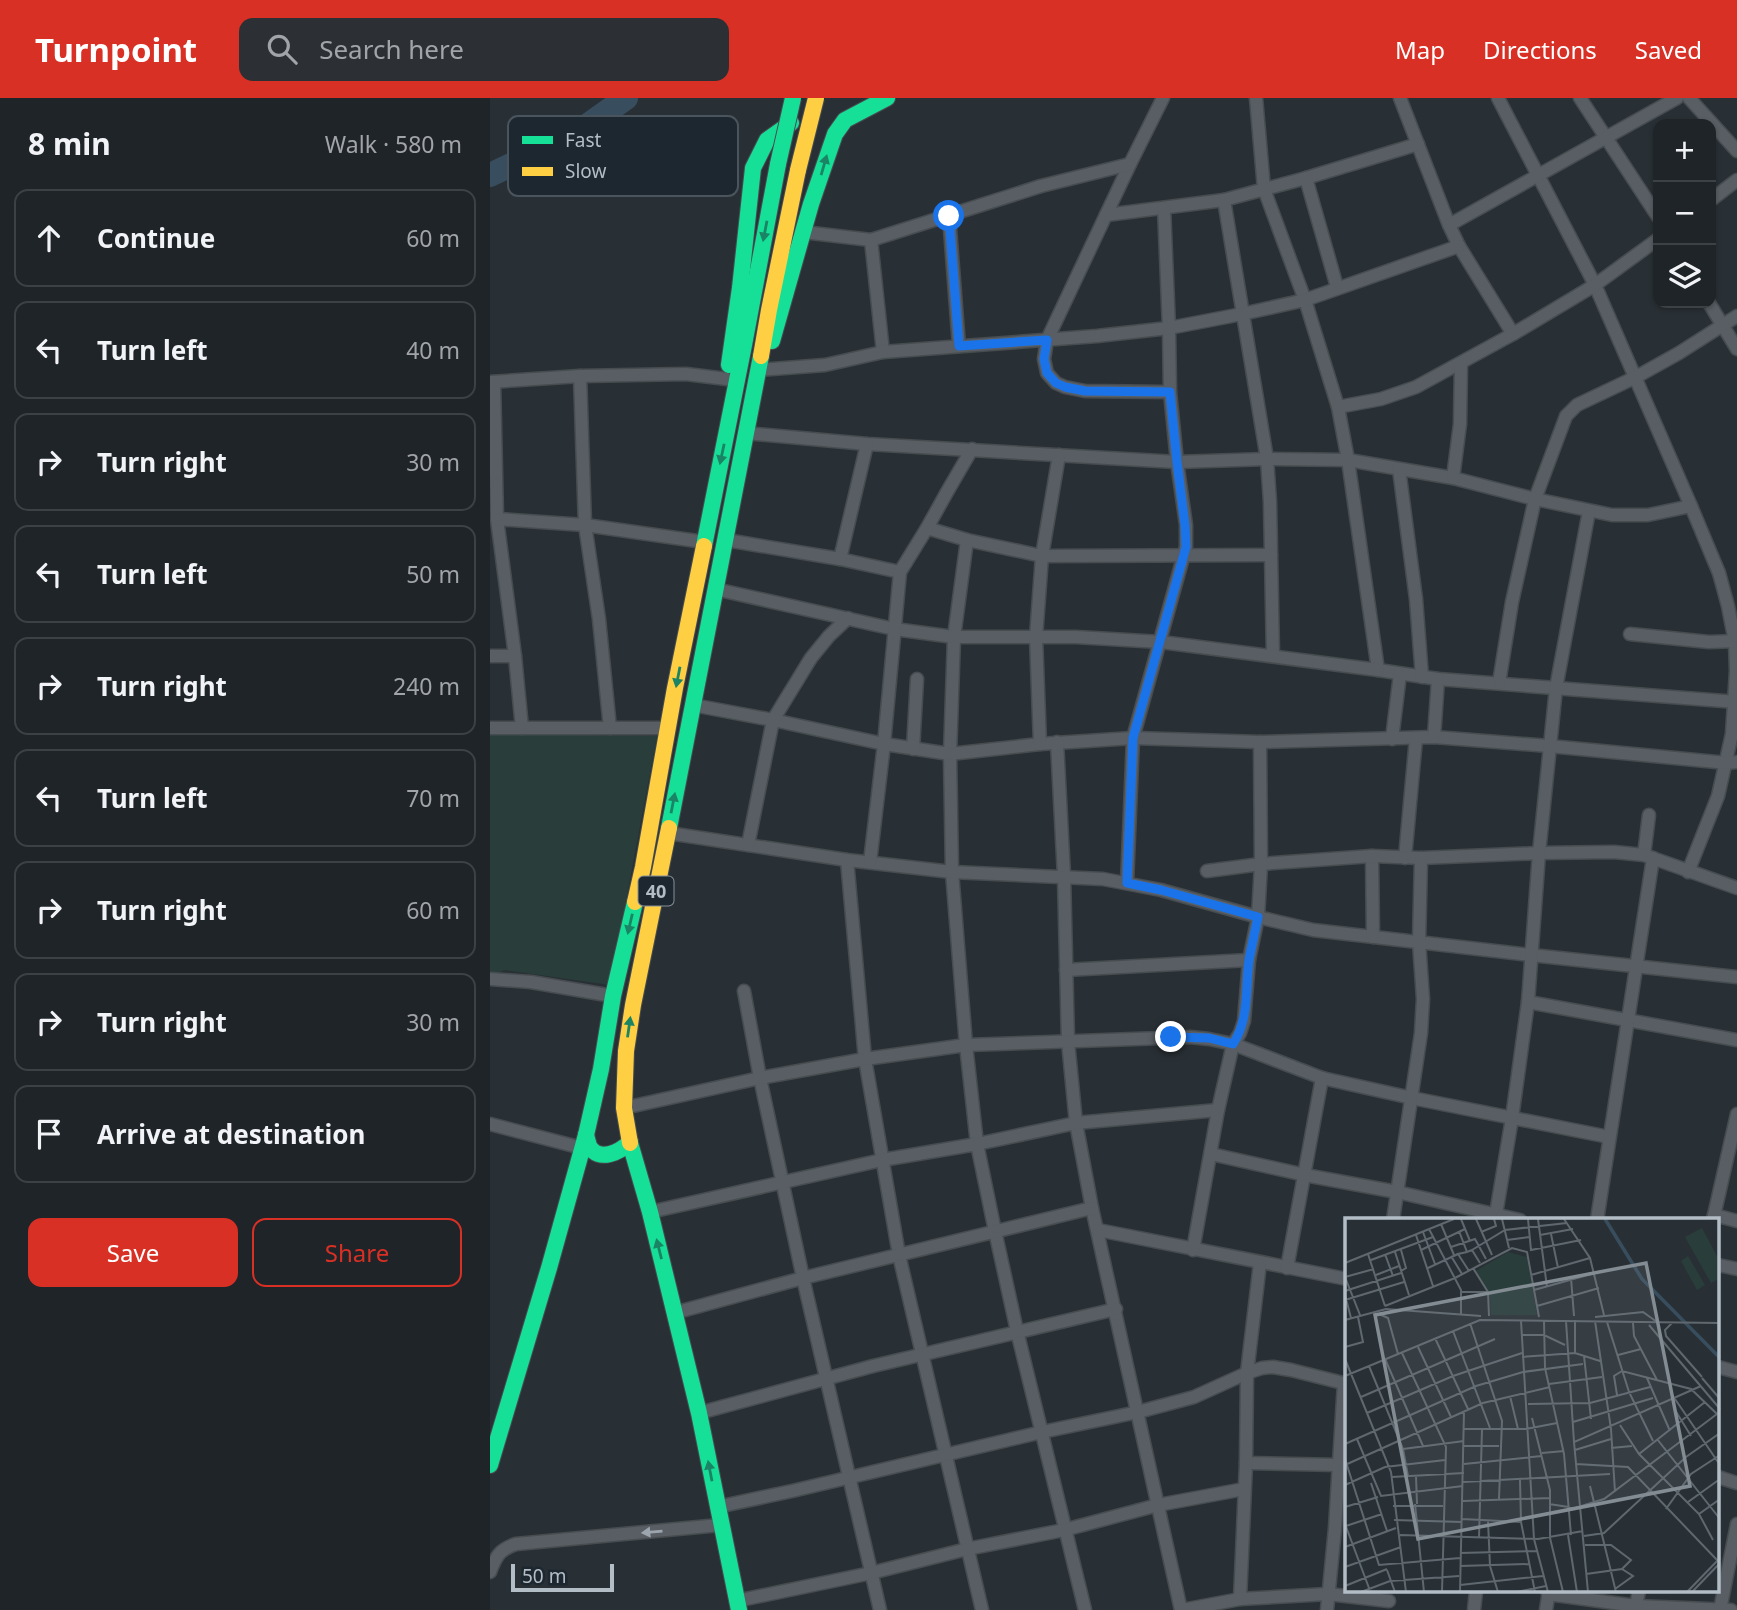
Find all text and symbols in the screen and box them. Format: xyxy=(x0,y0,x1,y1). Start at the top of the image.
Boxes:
search box xyxy=(239,18,729,81)
text: Turnpoint xyxy=(35,27,197,72)
icon: search xyxy=(263,30,301,68)
text: Search here xyxy=(319,31,464,67)
text: Map xyxy=(1395,33,1445,66)
text: Directions xyxy=(1483,33,1597,66)
text: Saved xyxy=(1635,33,1702,66)
legend xyxy=(508,116,738,196)
map controls xyxy=(1653,119,1716,308)
button: + xyxy=(1653,119,1716,182)
text: 8 min xyxy=(28,123,111,164)
text: Fast xyxy=(565,127,602,153)
text: Walk · 580 m xyxy=(325,128,462,160)
one-way arrow xyxy=(819,154,829,175)
text: Slow xyxy=(565,158,606,184)
button: − xyxy=(1653,182,1716,245)
route start xyxy=(933,200,964,231)
icon: ahead xyxy=(30,219,68,257)
text: Continue xyxy=(97,220,215,256)
one-way arrow xyxy=(759,220,770,242)
text: 60 m xyxy=(406,222,460,254)
button: layers xyxy=(1653,245,1716,308)
icon: left xyxy=(30,331,68,369)
text: Turn left xyxy=(97,332,208,368)
text: 40 m xyxy=(406,334,460,366)
icon: right xyxy=(30,443,68,481)
one-way arrow xyxy=(717,443,728,465)
text: Turn right xyxy=(97,444,227,480)
text: 30 m xyxy=(406,446,460,478)
icon: left xyxy=(30,555,68,593)
text: Turn left xyxy=(97,556,208,592)
text: 50 m xyxy=(406,558,460,590)
one-way arrow xyxy=(672,666,683,688)
icon: right xyxy=(30,667,68,705)
text: Turn right xyxy=(97,668,227,704)
text: 240 m xyxy=(393,670,460,702)
icon: left xyxy=(30,779,68,817)
text: Turn left xyxy=(97,780,208,816)
text: 70 m xyxy=(406,782,460,814)
one-way arrow xyxy=(668,792,679,814)
road number: 40 xyxy=(638,876,674,906)
icon: right xyxy=(30,891,68,929)
text: Turn right xyxy=(97,892,227,928)
text: 60 m xyxy=(406,894,460,926)
one-way arrow xyxy=(624,913,635,935)
icon: right xyxy=(30,1003,68,1041)
text: Turn right xyxy=(97,1004,227,1040)
text: 30 m xyxy=(406,1006,460,1038)
one-way arrow xyxy=(624,1015,635,1037)
route end xyxy=(1155,1021,1186,1052)
icon: arrive xyxy=(30,1115,68,1153)
text: Arrive at destination xyxy=(97,1116,366,1152)
button: Save xyxy=(28,1218,238,1287)
button: Share xyxy=(252,1218,462,1287)
inset map xyxy=(1345,1218,1720,1592)
one-way arrow xyxy=(653,1238,664,1260)
one-way arrow xyxy=(704,1460,715,1482)
one-way arrow xyxy=(641,1526,663,1537)
scale bar xyxy=(511,1561,614,1593)
text: 50 m xyxy=(522,1563,566,1589)

